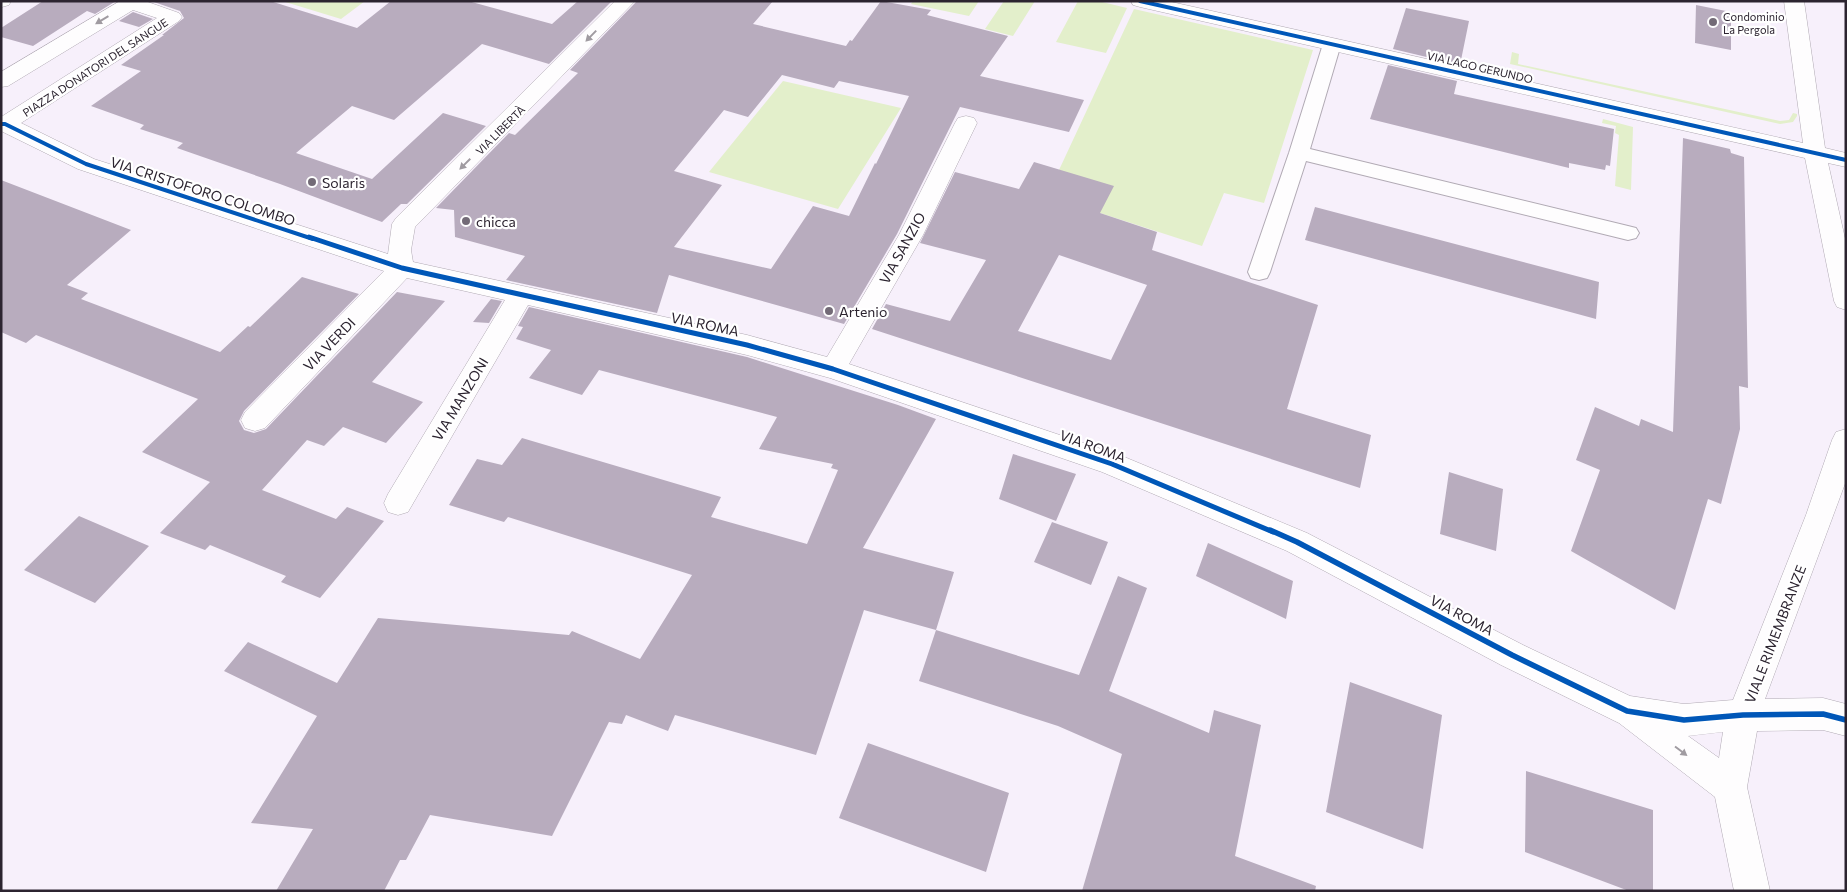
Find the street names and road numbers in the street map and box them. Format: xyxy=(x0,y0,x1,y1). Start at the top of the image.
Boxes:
street label: PIAZZA DONATORI DEL SANGUE xyxy=(20,15,170,119)
street label: VIA LAGO GERUNDO xyxy=(1426,48,1534,86)
street label: VIA LIBERTÀ xyxy=(472,102,528,157)
street label: VIA CRISTOFORO COLOMBO xyxy=(108,153,298,229)
street label: VIA SANZIO xyxy=(875,209,929,287)
street label: VIA ROMA xyxy=(669,308,741,340)
street label: VIA VERDI xyxy=(299,314,359,374)
street label: VIA MANZONI xyxy=(428,354,492,444)
street label: VIA ROMA xyxy=(1058,426,1129,466)
street label: VIALE RIMEMBRANZE xyxy=(1741,562,1809,706)
street label: VIA ROMA xyxy=(1427,591,1497,639)

